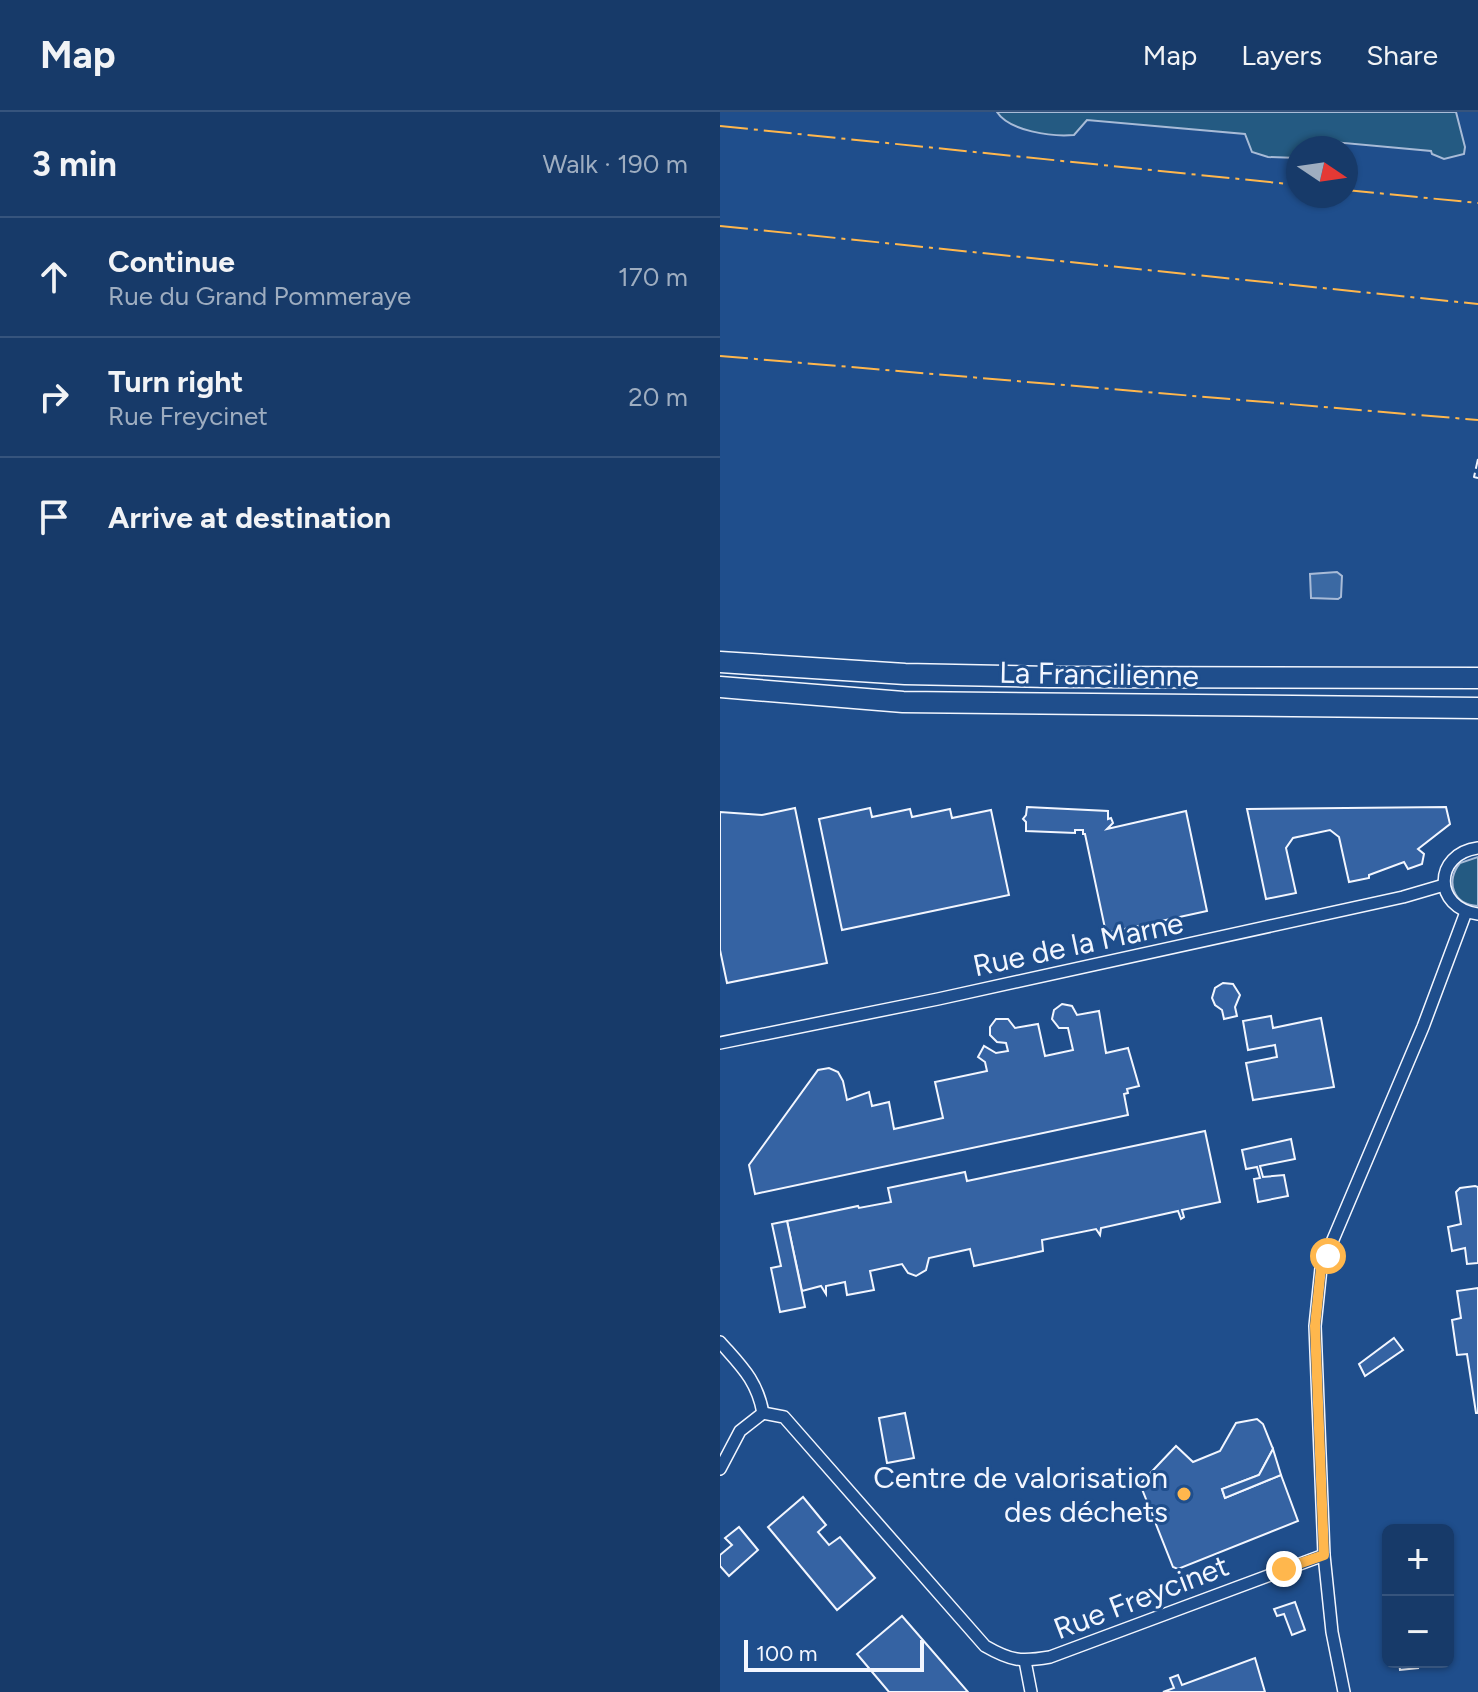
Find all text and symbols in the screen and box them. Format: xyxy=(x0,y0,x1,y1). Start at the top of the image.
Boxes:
text: Map xyxy=(40,32,116,78)
text: Map xyxy=(1143,38,1197,72)
text: Layers xyxy=(1241,38,1322,72)
text: Share xyxy=(1366,38,1438,72)
north arrow xyxy=(1286,136,1358,208)
text: 3 min xyxy=(32,144,117,185)
text: Walk · 190 m xyxy=(542,148,688,180)
text: Continue xyxy=(108,243,235,280)
icon: ahead xyxy=(32,255,76,299)
text: 170 m xyxy=(618,261,688,293)
text: Rue du Grand Pommeraye xyxy=(108,280,411,312)
text: Turn right xyxy=(108,363,243,400)
icon: right xyxy=(32,375,76,419)
text: 20 m xyxy=(628,381,688,413)
text: Rue Freycinet xyxy=(108,400,268,432)
icon: arrive xyxy=(32,495,76,539)
text: Arrive at destination xyxy=(108,499,391,536)
street label: La Francilienne xyxy=(999,654,1199,694)
street label: Rue de la Marne xyxy=(970,904,1186,984)
route start xyxy=(1310,1238,1346,1274)
place label: Centre de valorisation des déchets xyxy=(873,1459,1168,1530)
marker: Centre de valorisation des déchets xyxy=(1175,1485,1193,1503)
map controls xyxy=(1382,1524,1454,1668)
button: + xyxy=(1382,1524,1454,1596)
street label: Rue Freycinet xyxy=(1048,1547,1234,1647)
route end xyxy=(1266,1551,1302,1587)
button: − xyxy=(1382,1596,1454,1668)
scale bar xyxy=(744,1636,924,1672)
text: 100 m xyxy=(756,1640,817,1667)

